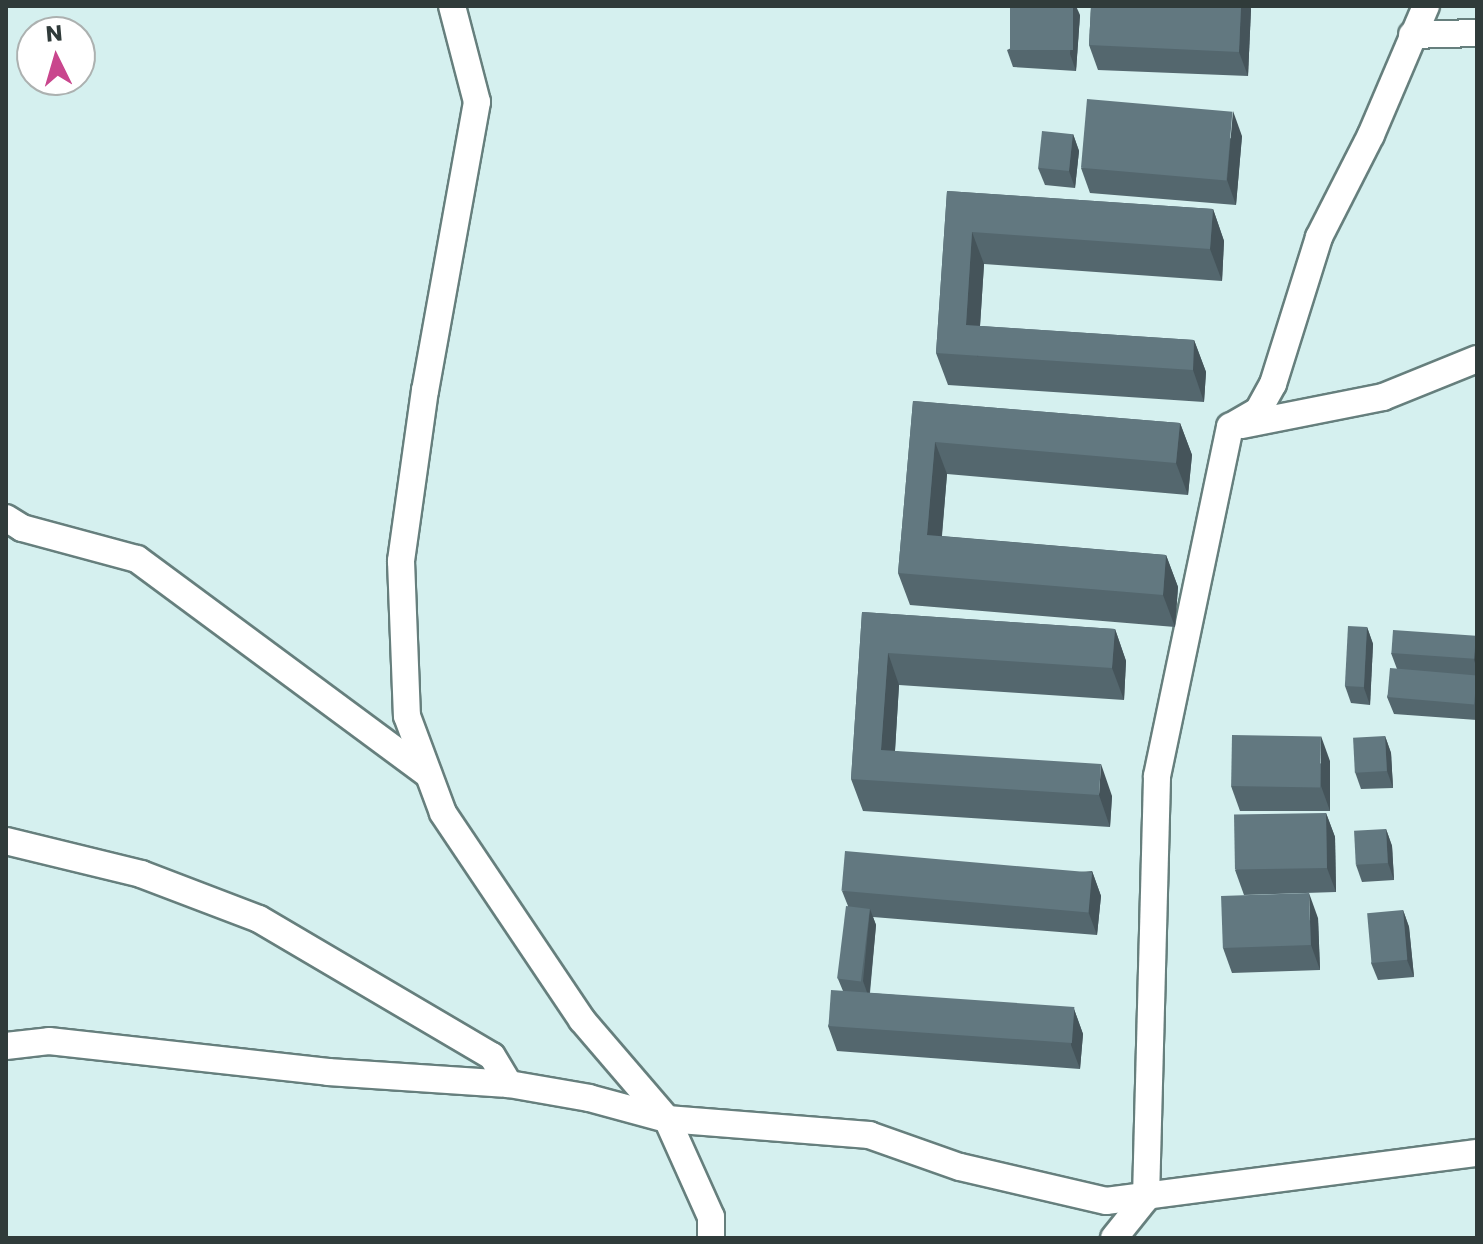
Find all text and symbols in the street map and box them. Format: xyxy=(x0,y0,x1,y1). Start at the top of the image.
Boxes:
north arrow xyxy=(16,16,96,96)
text: N xyxy=(44,17,64,50)

